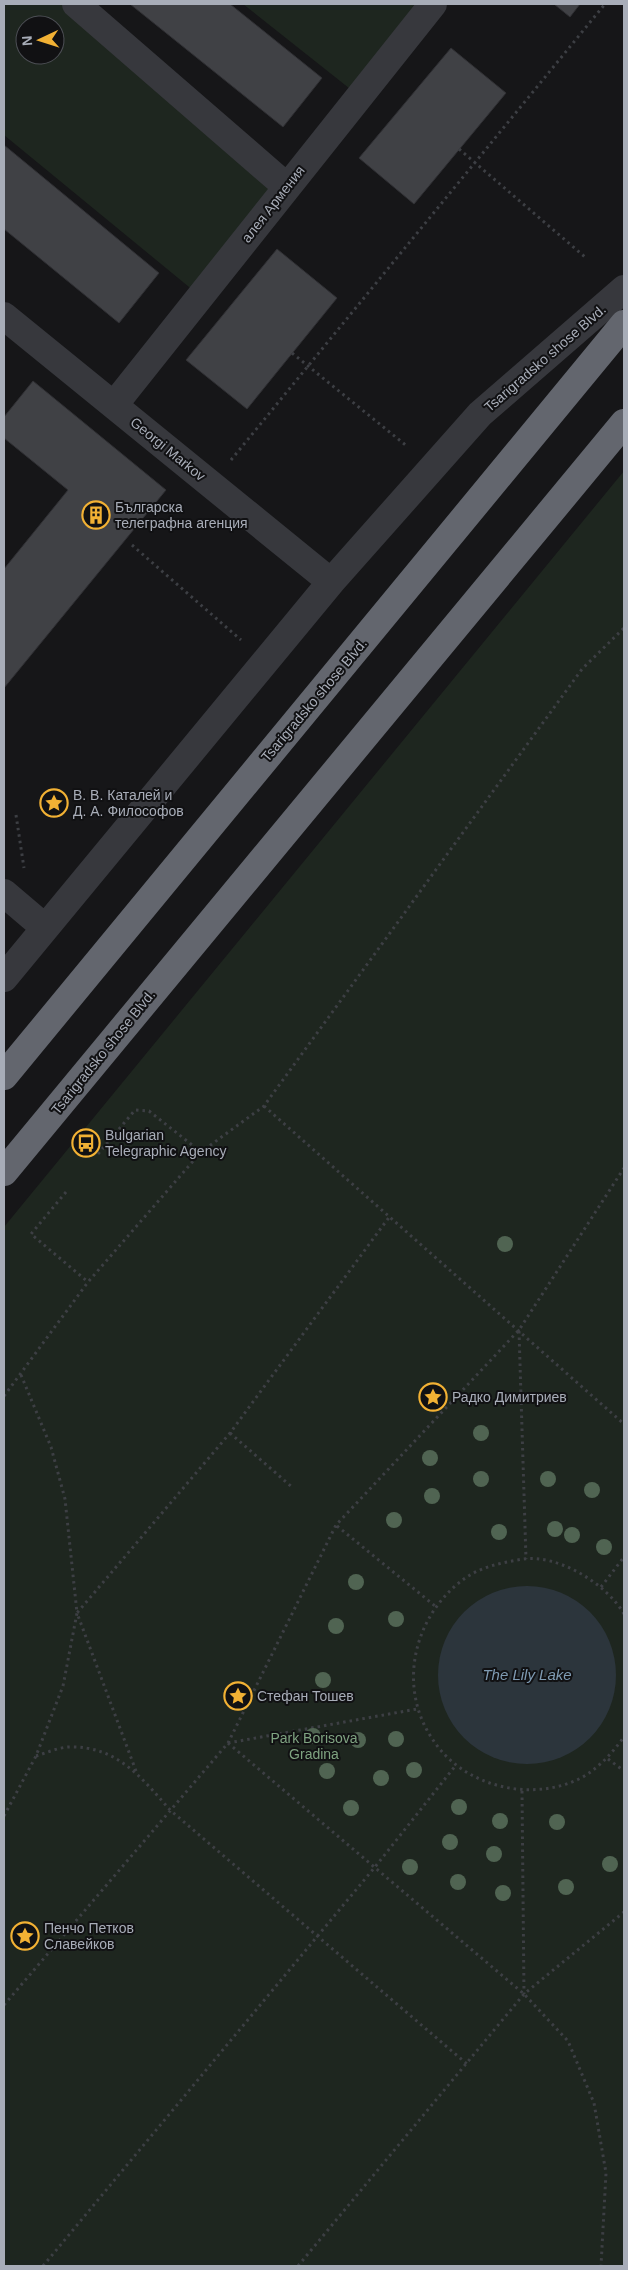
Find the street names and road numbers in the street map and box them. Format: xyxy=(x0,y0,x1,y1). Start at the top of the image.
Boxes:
street label: алея Армения xyxy=(238,162,308,246)
street label: Tsarigradsko shose Blvd. xyxy=(481,301,609,415)
street label: Georgi Markov xyxy=(127,414,209,484)
street label: Tsarigradsko shose Blvd. xyxy=(258,635,370,765)
street label: Tsarigradsko shose Blvd. xyxy=(48,986,158,1118)

